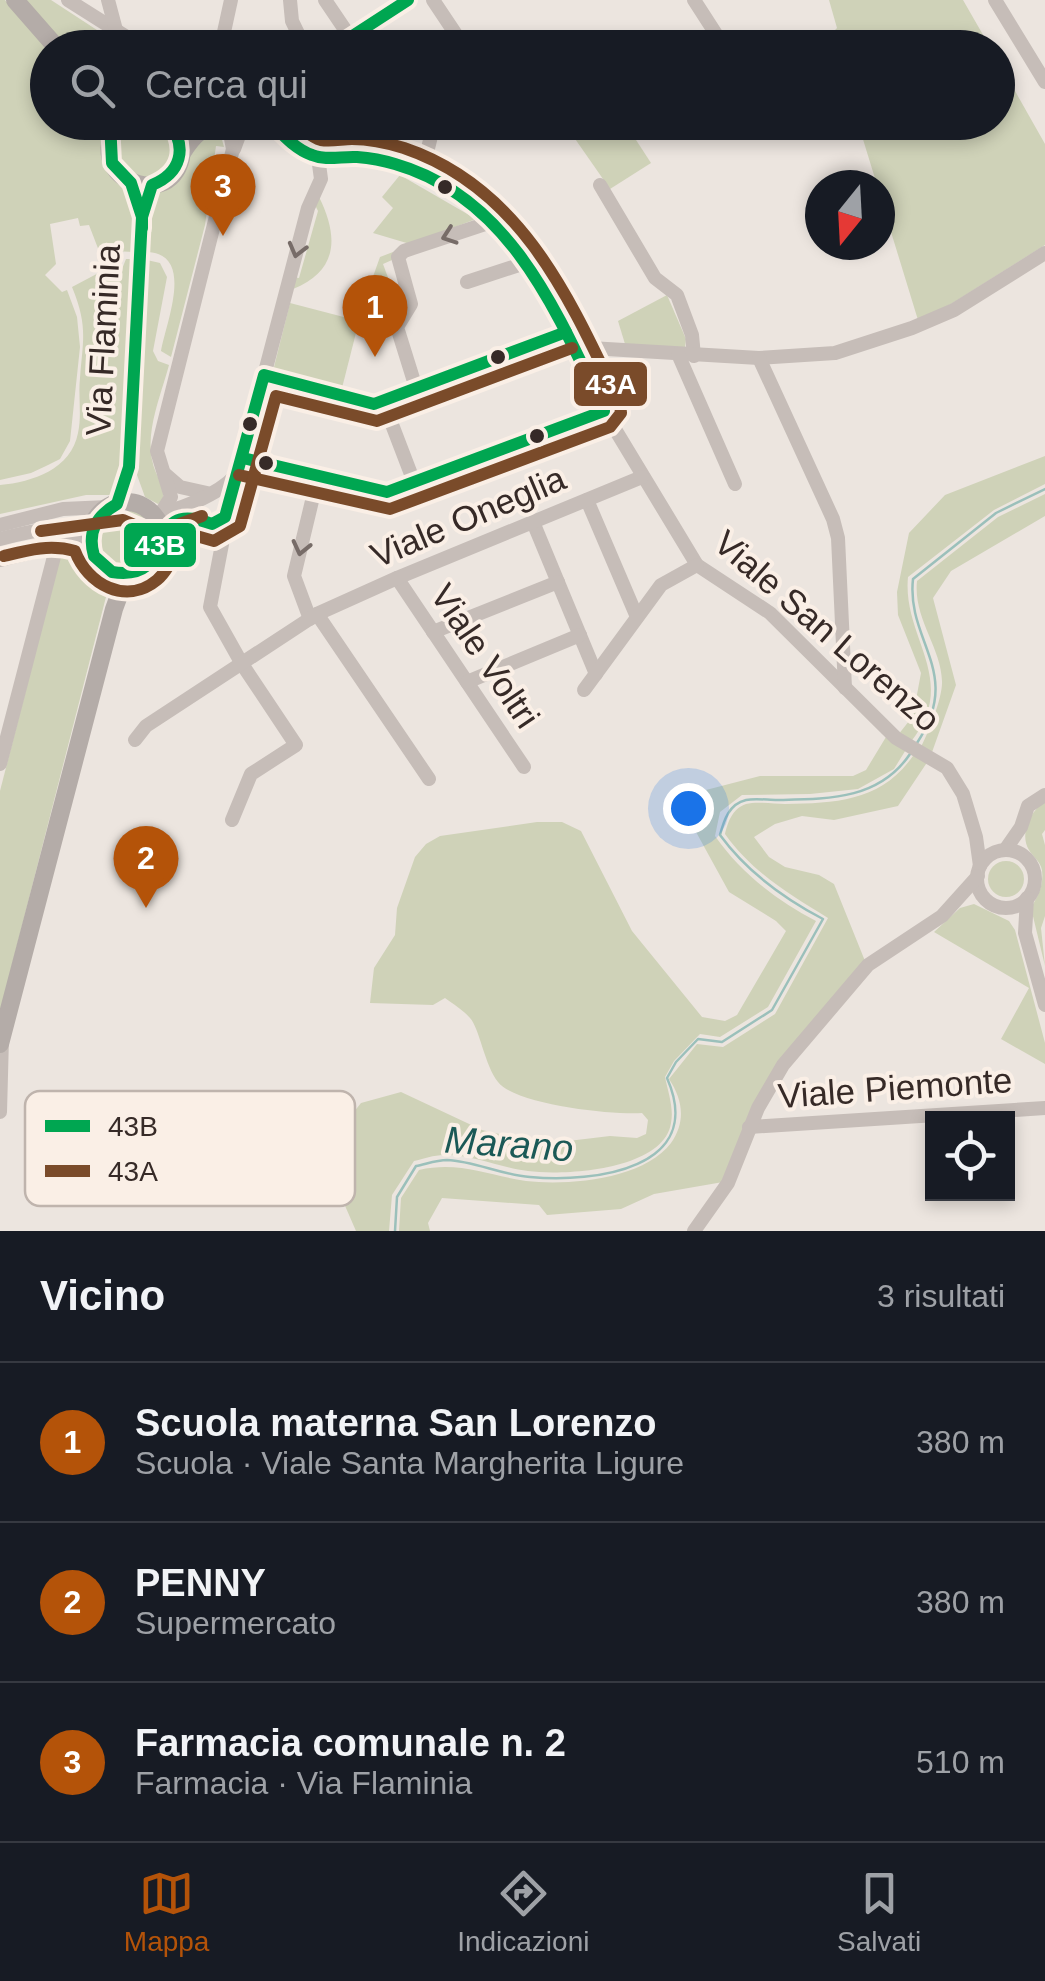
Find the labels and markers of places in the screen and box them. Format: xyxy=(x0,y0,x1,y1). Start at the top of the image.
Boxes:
pin: 3 xyxy=(190,154,256,236)
unlabelled marker xyxy=(435,177,455,197)
pin: 1 xyxy=(342,274,408,357)
unlabelled marker xyxy=(488,347,508,367)
unlabelled marker xyxy=(240,414,260,434)
unlabelled marker xyxy=(527,426,547,446)
unlabelled marker xyxy=(256,453,276,473)
pin: 2 xyxy=(114,826,178,908)

